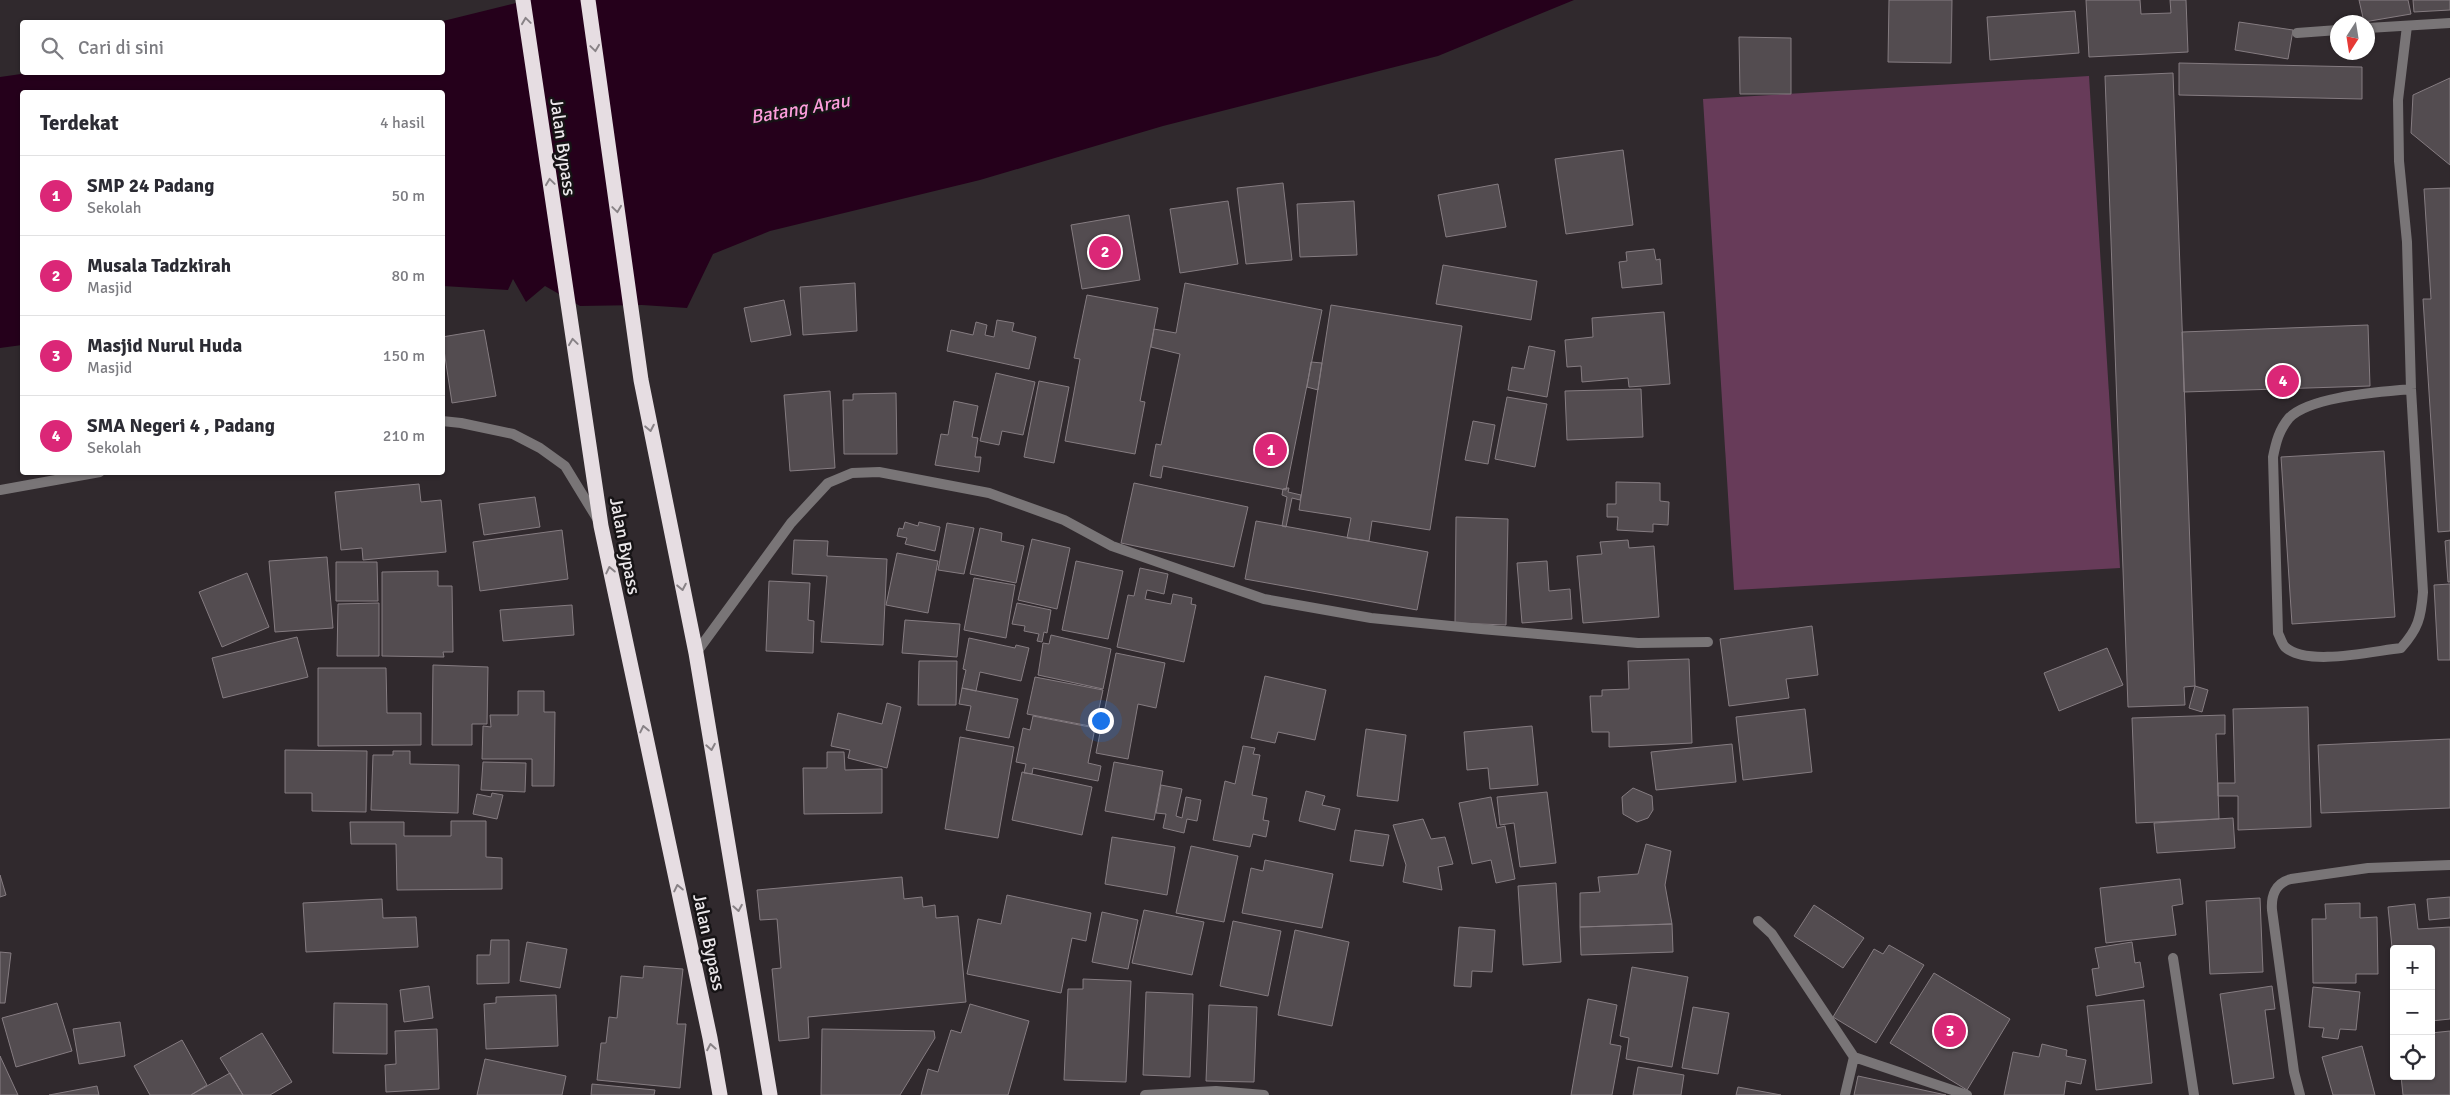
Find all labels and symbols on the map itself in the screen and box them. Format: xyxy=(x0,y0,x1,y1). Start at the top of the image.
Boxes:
north arrow xyxy=(2330,15,2375,60)
one-way arrow xyxy=(521,17,532,25)
one-way arrow xyxy=(589,45,600,53)
water label: Batang Arau xyxy=(749,88,853,130)
street label: Jalan Bypass xyxy=(545,97,581,197)
one-way arrow xyxy=(545,177,555,186)
one-way arrow xyxy=(611,206,622,214)
pin: 2 xyxy=(1089,233,1121,271)
one-way arrow xyxy=(569,338,579,347)
pin: 4 xyxy=(2267,362,2299,400)
one-way arrow xyxy=(644,424,655,433)
pin: 1 xyxy=(1255,431,1287,469)
street label: Jalan Bypass xyxy=(605,496,645,597)
one-way arrow xyxy=(605,566,616,575)
one-way arrow xyxy=(677,583,687,592)
your location xyxy=(1088,708,1114,734)
one-way arrow xyxy=(639,725,650,733)
one-way arrow xyxy=(706,743,716,752)
one-way arrow xyxy=(673,884,684,892)
street label: Jalan Bypass xyxy=(688,892,730,993)
one-way arrow xyxy=(733,903,743,912)
pin: 3 xyxy=(1934,1012,1966,1050)
one-way arrow xyxy=(707,1043,717,1051)

